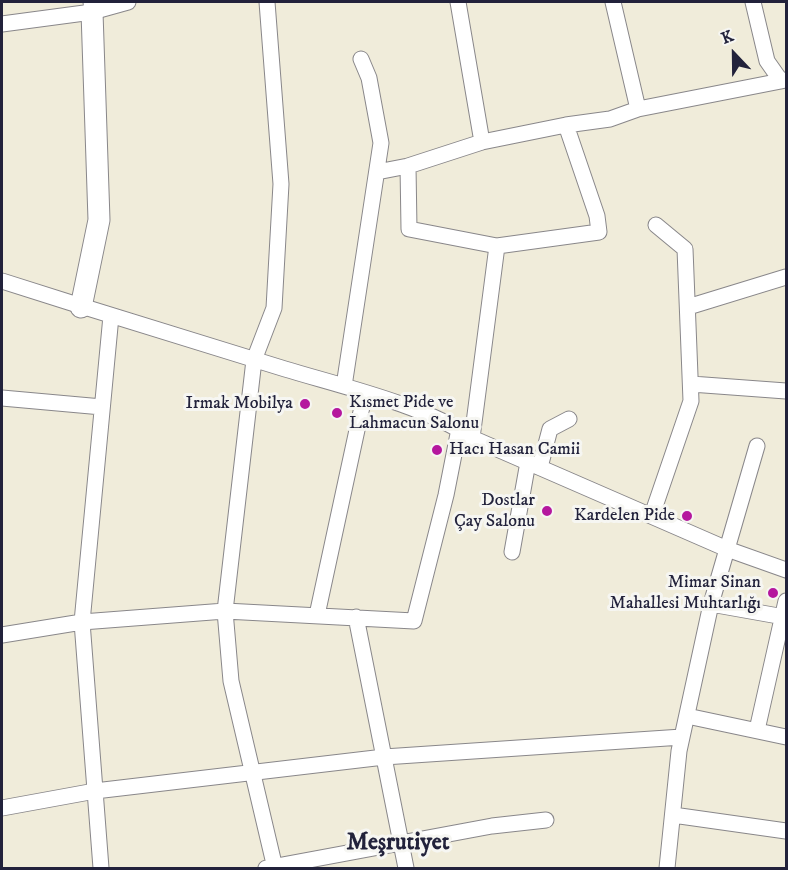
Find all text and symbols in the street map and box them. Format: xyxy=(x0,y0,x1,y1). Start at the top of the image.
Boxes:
north arrow xyxy=(704,24,764,84)
text: K xyxy=(718,26,736,49)
place label: Kısmet Pide ve Lahmacun Salonu xyxy=(349,392,479,434)
place label: Irmak Mobilya xyxy=(186,393,293,415)
marker: Irmak Mobilya xyxy=(298,397,312,411)
marker: Kısmet Pide ve Lahmacun Salonu xyxy=(330,406,344,420)
place label: Hacı Hasan Camii xyxy=(449,439,580,461)
marker: Hacı Hasan Camii xyxy=(430,443,444,457)
place label: Dostlar Çay Salonu xyxy=(454,490,535,532)
marker: Dostlar Çay Salonu xyxy=(540,504,554,518)
place label: Kardelen Pide xyxy=(574,505,675,527)
marker: Kardelen Pide xyxy=(680,509,694,523)
place label: Mimar Sinan Mahallesi Muhtarlığı xyxy=(609,572,761,614)
marker: Mimar Sinan Mahallesi Muhtarlığı xyxy=(766,586,780,600)
district label: Meşrutiyet xyxy=(347,830,449,858)

